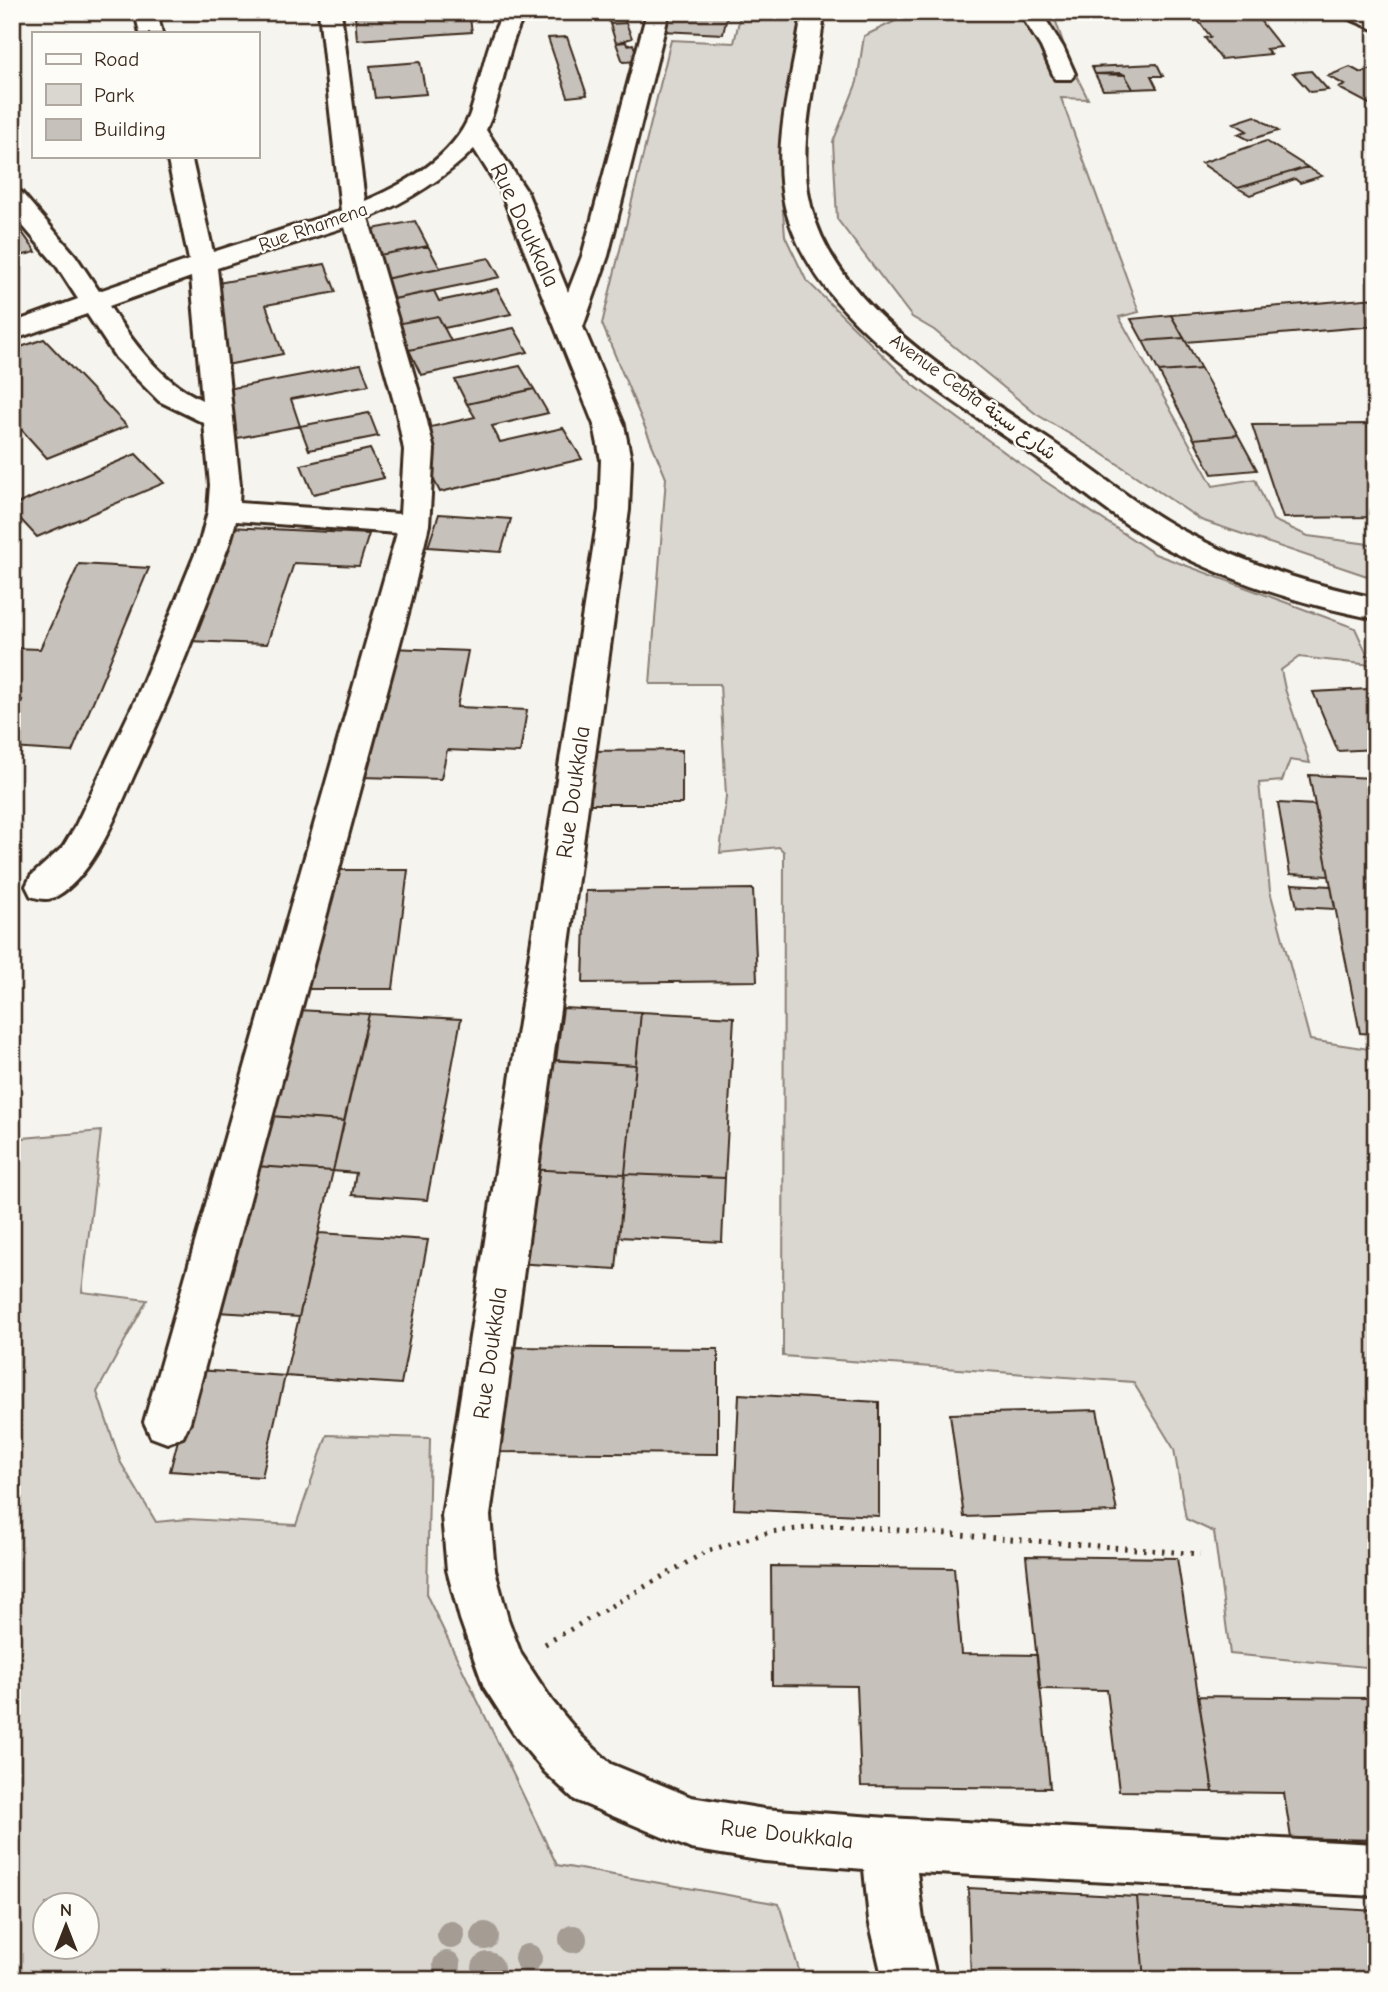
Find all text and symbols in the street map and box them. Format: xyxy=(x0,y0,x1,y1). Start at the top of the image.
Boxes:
legend xyxy=(32,32,259,158)
text: Road xyxy=(94,47,139,71)
text: Park xyxy=(94,83,134,107)
text: Building xyxy=(94,117,166,141)
street label: Rue Doukkala xyxy=(485,159,565,291)
street label: Rue Rhamena xyxy=(256,198,370,256)
street label: Avenue Cebta شارع سبتة xyxy=(884,329,1060,466)
street label: Rue Doukkala xyxy=(550,724,596,860)
street label: Rue Doukkala xyxy=(467,1285,513,1421)
street label: Rue Doukkala xyxy=(719,1814,855,1854)
north arrow xyxy=(32,1890,102,1960)
text: N xyxy=(60,1899,72,1921)

